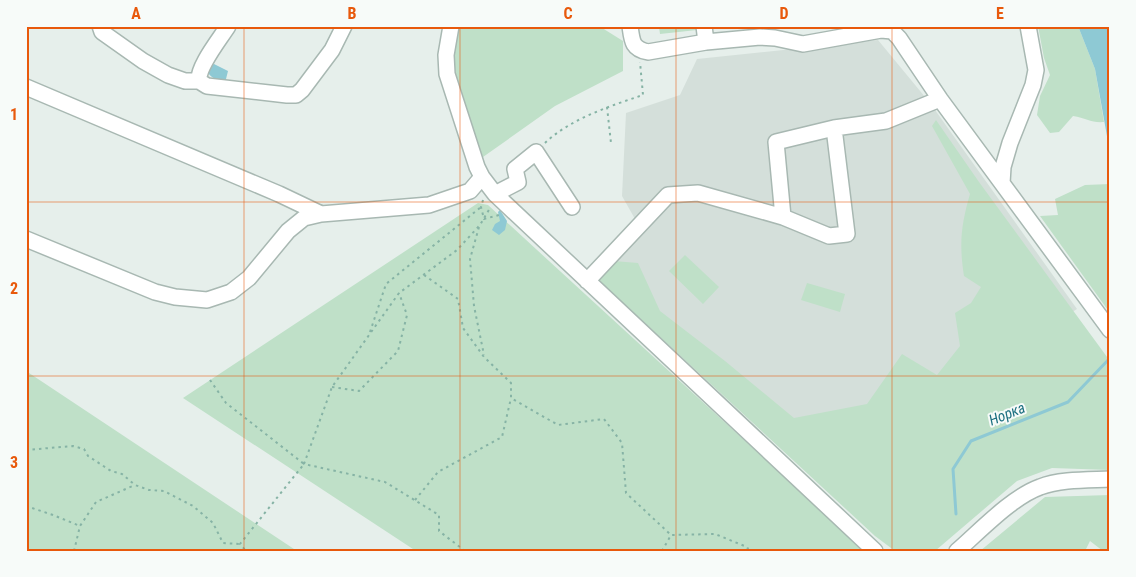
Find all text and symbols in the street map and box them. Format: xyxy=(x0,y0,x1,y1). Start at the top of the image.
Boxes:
text: A xyxy=(131,4,141,23)
text: B xyxy=(348,4,357,23)
text: C xyxy=(563,4,573,23)
text: D xyxy=(779,4,789,23)
text: E xyxy=(996,4,1004,23)
text: 1 xyxy=(10,105,18,124)
text: 2 xyxy=(10,279,18,298)
water label: Норка xyxy=(986,399,1028,429)
text: 3 xyxy=(10,453,18,472)

